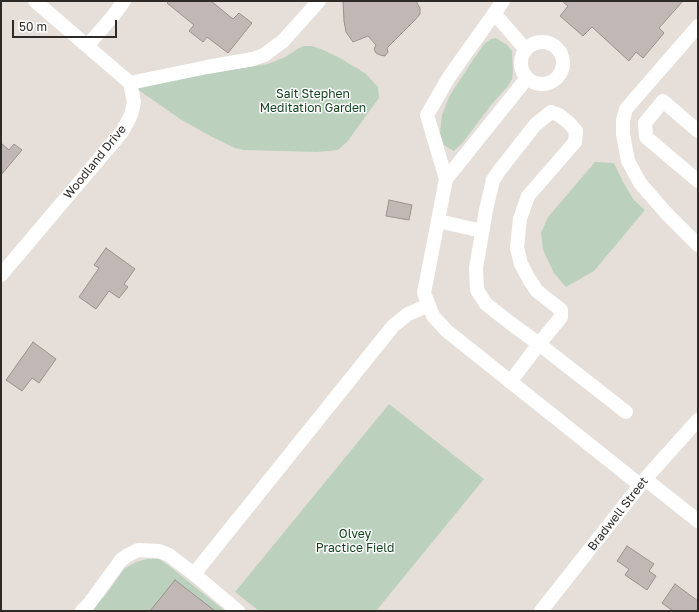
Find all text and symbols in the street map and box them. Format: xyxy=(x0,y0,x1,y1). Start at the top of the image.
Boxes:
scale bar xyxy=(14,12,119,38)
text: 50 m xyxy=(19,19,47,34)
park label: Sait Stephen Meditation Garden xyxy=(260,87,366,115)
street label: Woodland Drive xyxy=(61,122,129,202)
street label: Bradwell Street xyxy=(585,474,651,554)
park label: Olvey Practice Field xyxy=(316,527,394,555)

